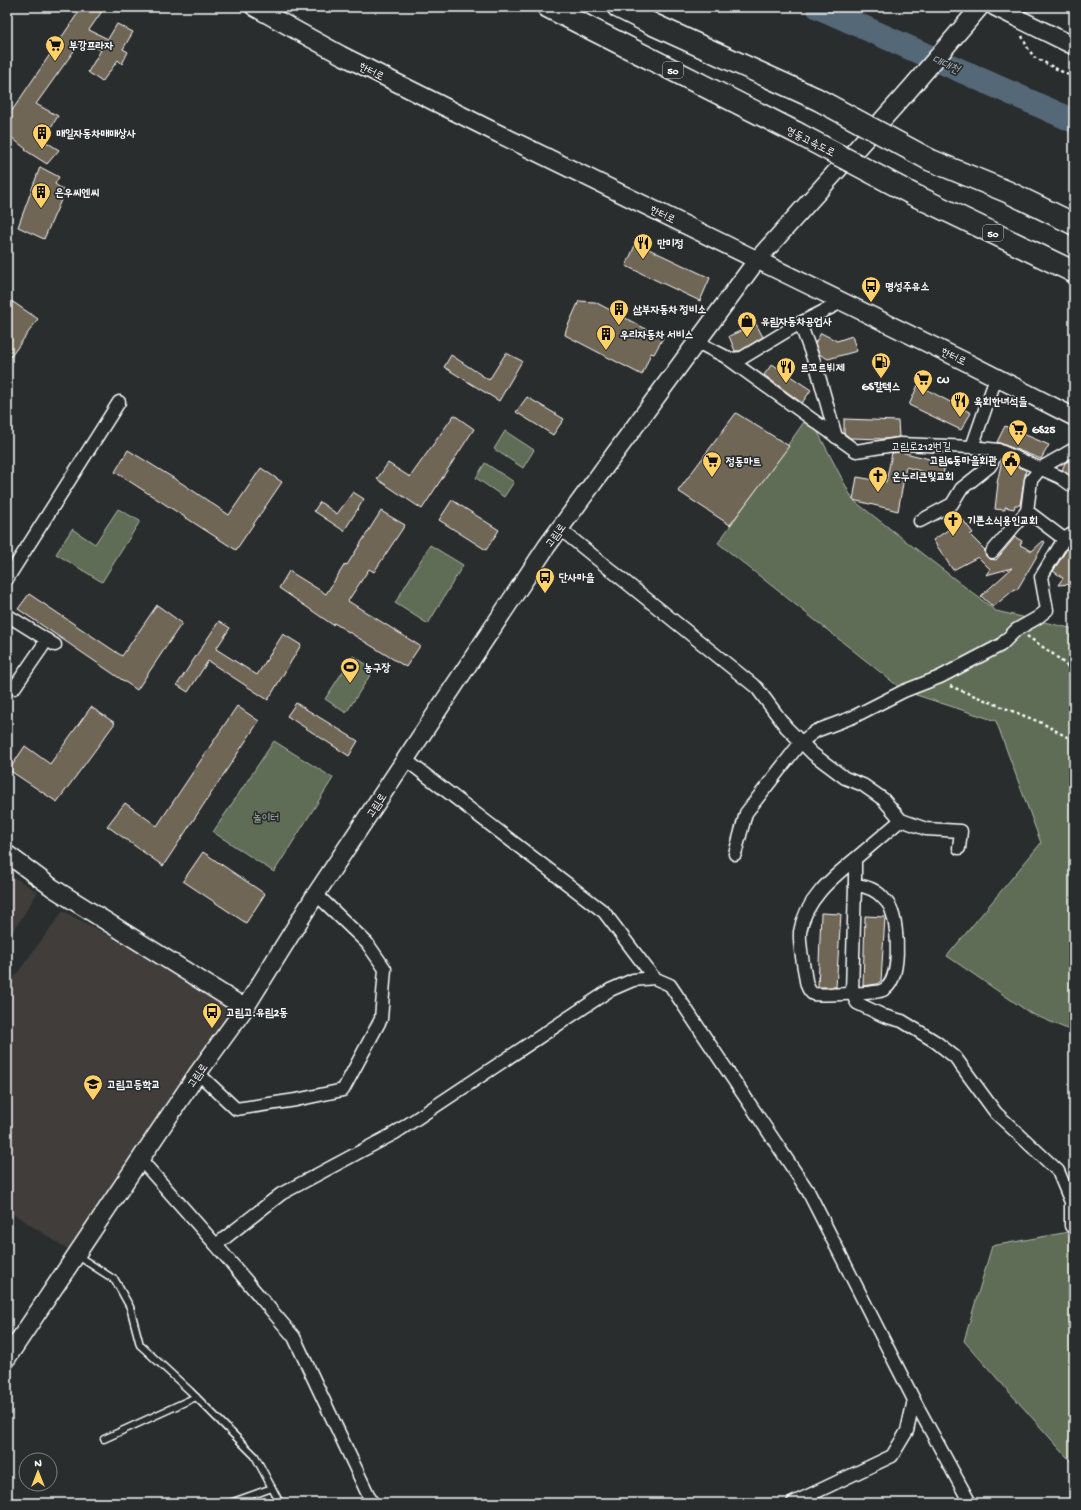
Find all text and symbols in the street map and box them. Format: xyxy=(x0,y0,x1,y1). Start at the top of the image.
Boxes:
supermarket icon: 부강프라자 xyxy=(44,34,66,62)
place label: 부강프라자 xyxy=(69,40,113,53)
water label: 대대천 xyxy=(929,54,962,79)
street label: 한터로 xyxy=(357,61,386,84)
road number: 50 xyxy=(663,62,683,78)
building icon: 매일자동차매매상사 xyxy=(31,122,53,150)
street label: 영동고속도로 xyxy=(784,124,837,160)
place label: 매일자동차매매상사 xyxy=(56,128,136,141)
building icon: 은우씨엔씨 xyxy=(30,181,52,209)
place label: 은우씨엔씨 xyxy=(55,188,99,200)
street label: 한터로 xyxy=(648,205,677,227)
road number: 50 xyxy=(983,225,1003,241)
restaurant icon: 만미정 xyxy=(632,232,654,260)
place label: 만미정 xyxy=(657,238,684,251)
bus stop icon: 명성주유소 xyxy=(860,275,882,303)
place label: 명성주유소 xyxy=(885,281,929,294)
building icon: 삼부자동차 정비소 xyxy=(608,298,630,326)
place label: 삼부자동차 정비소 xyxy=(633,304,707,317)
shop icon: 유림자동차공업사 xyxy=(736,310,758,338)
place label: 유림자동차공업사 xyxy=(761,316,832,329)
building icon: 우리자동차 서비스 xyxy=(595,323,617,351)
place label: 우리자동차 서비스 xyxy=(620,329,694,342)
street label: 한터로 xyxy=(939,347,968,369)
fuel station icon: GS칼텍스 xyxy=(870,351,892,379)
restaurant icon: 르꼬르뷔제 xyxy=(775,356,797,384)
place label: 르꼬르뷔제 xyxy=(800,363,844,375)
supermarket icon: CU xyxy=(912,368,934,396)
place label: CU xyxy=(936,375,950,387)
place label: GS칼텍스 xyxy=(862,381,900,394)
restaurant icon: 육회한녀석들 xyxy=(949,390,971,418)
place label: 육회한녀석들 xyxy=(974,396,1027,409)
supermarket icon: GS25 xyxy=(1007,418,1029,446)
place label: GS25 xyxy=(1032,425,1055,437)
street label: 고림로212번길 xyxy=(891,441,951,454)
public building icon: 고림6동마을회관 xyxy=(1000,449,1022,477)
supermarket icon: 정동마트 xyxy=(701,450,723,478)
place label: 고림6동마을회관 xyxy=(929,455,997,468)
place label: 정동마트 xyxy=(725,457,762,469)
church icon: 온누리큰빛교회 xyxy=(867,465,889,493)
place label: 온누리큰빛교회 xyxy=(892,471,954,484)
church icon: 기쁜소식용인교회 xyxy=(942,509,964,537)
place label: 기쁜소식용인교회 xyxy=(967,515,1038,528)
street label: 고림로 xyxy=(544,522,569,550)
bus stop icon: 단사마을 xyxy=(534,566,556,594)
place label: 단사마을 xyxy=(559,572,595,585)
sports icon: 농구장 xyxy=(339,656,361,684)
place label: 농구장 xyxy=(364,662,391,675)
street label: 고림로 xyxy=(365,792,390,820)
park label: 놀이터 xyxy=(253,812,279,825)
bus stop icon: 고림고.유림2동 xyxy=(201,1001,223,1029)
place label: 고림고.유림2동 xyxy=(226,1008,288,1020)
street label: 고림로 xyxy=(186,1062,211,1090)
school or university icon: 고림고등학교 xyxy=(82,1073,104,1101)
place label: 고림고등학교 xyxy=(107,1080,160,1092)
north arrow xyxy=(18,1452,58,1492)
text: N xyxy=(34,1458,42,1470)

